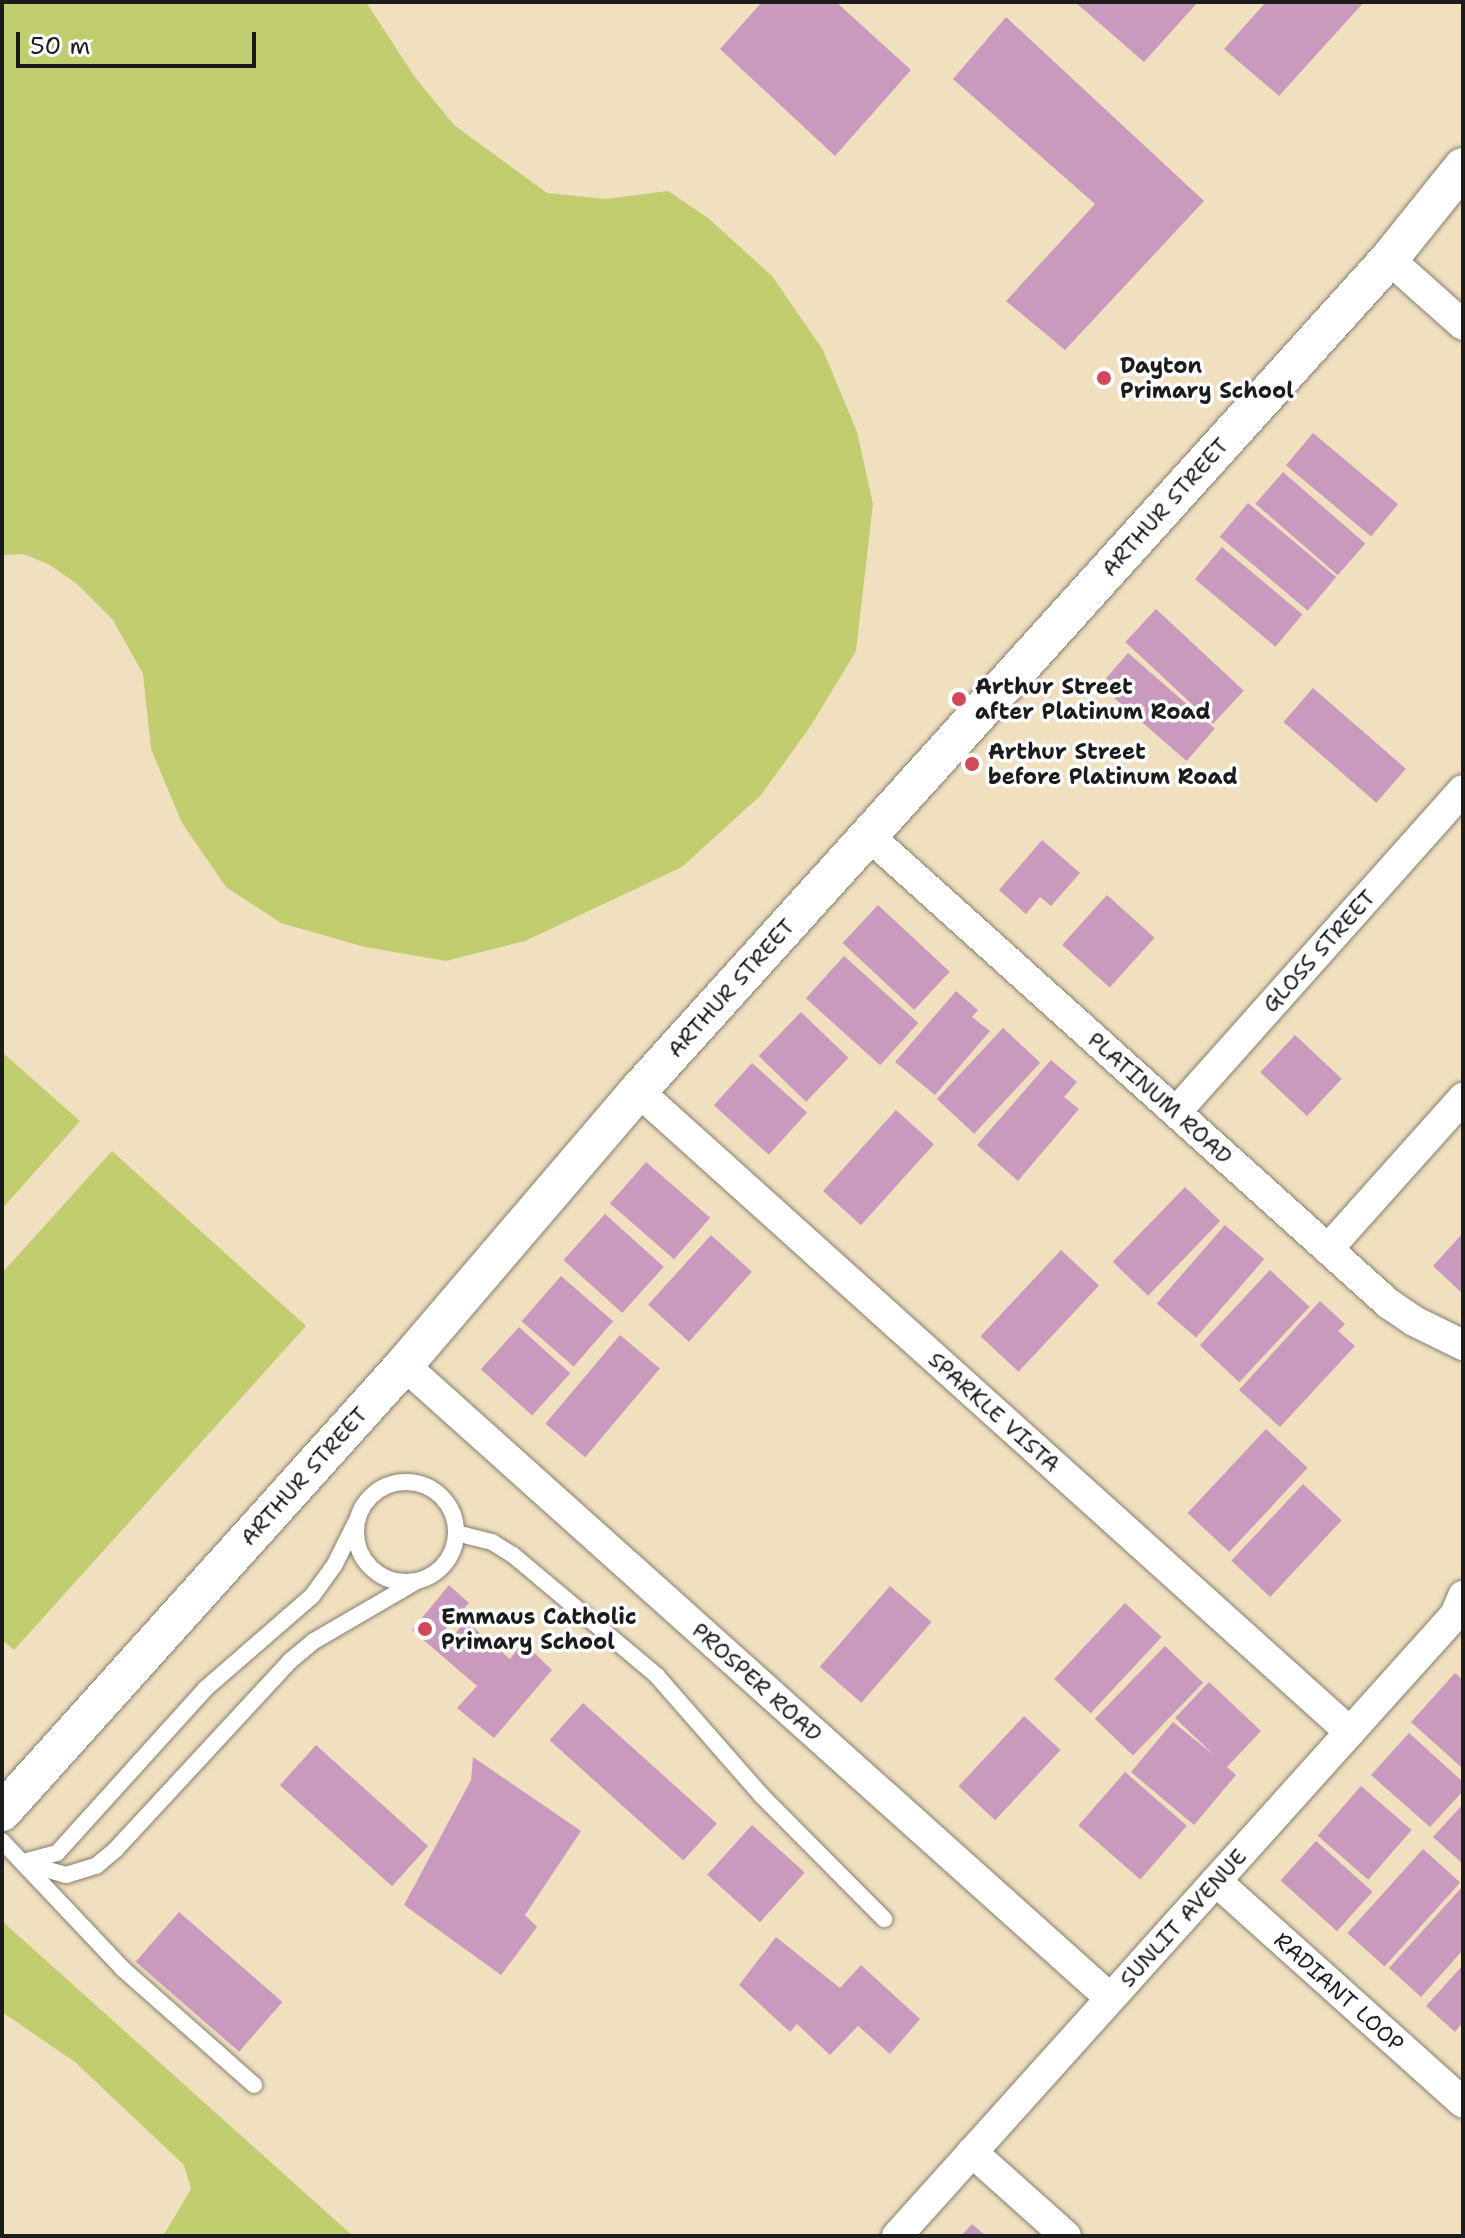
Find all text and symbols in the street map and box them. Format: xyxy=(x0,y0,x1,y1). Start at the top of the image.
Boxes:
scale bar xyxy=(20,16,260,66)
text: 50 m xyxy=(30,30,90,62)
place label: Dayton Primary School xyxy=(1120,352,1294,404)
marker: Dayton Primary School xyxy=(1095,369,1113,387)
street label: ARTHUR STREET xyxy=(1096,432,1234,582)
place label: Arthur Street after Platinum Road xyxy=(975,673,1211,724)
marker: Arthur Street after Platinum Road xyxy=(950,690,968,708)
place label: Arthur Street before Platinum Road xyxy=(988,738,1238,790)
marker: Arthur Street before Platinum Road xyxy=(963,755,981,773)
street label: GLOSS STREET xyxy=(1257,884,1381,1018)
street label: ARTHUR STREET xyxy=(662,913,800,1063)
street label: PLATINUM ROAD xyxy=(1082,1026,1238,1170)
street label: SPARKLE VISTA xyxy=(923,1346,1065,1478)
street label: ARTHUR STREET xyxy=(235,1401,373,1551)
place label: Emmaus Catholic Primary School xyxy=(441,1603,637,1654)
street label: PROSPER ROAD xyxy=(687,1617,827,1747)
marker: Emmaus Catholic Primary School xyxy=(416,1620,434,1638)
street label: SUNLIT AVENUE xyxy=(1114,1843,1252,1993)
street label: RADIANT LOOP xyxy=(1269,1927,1409,2057)

